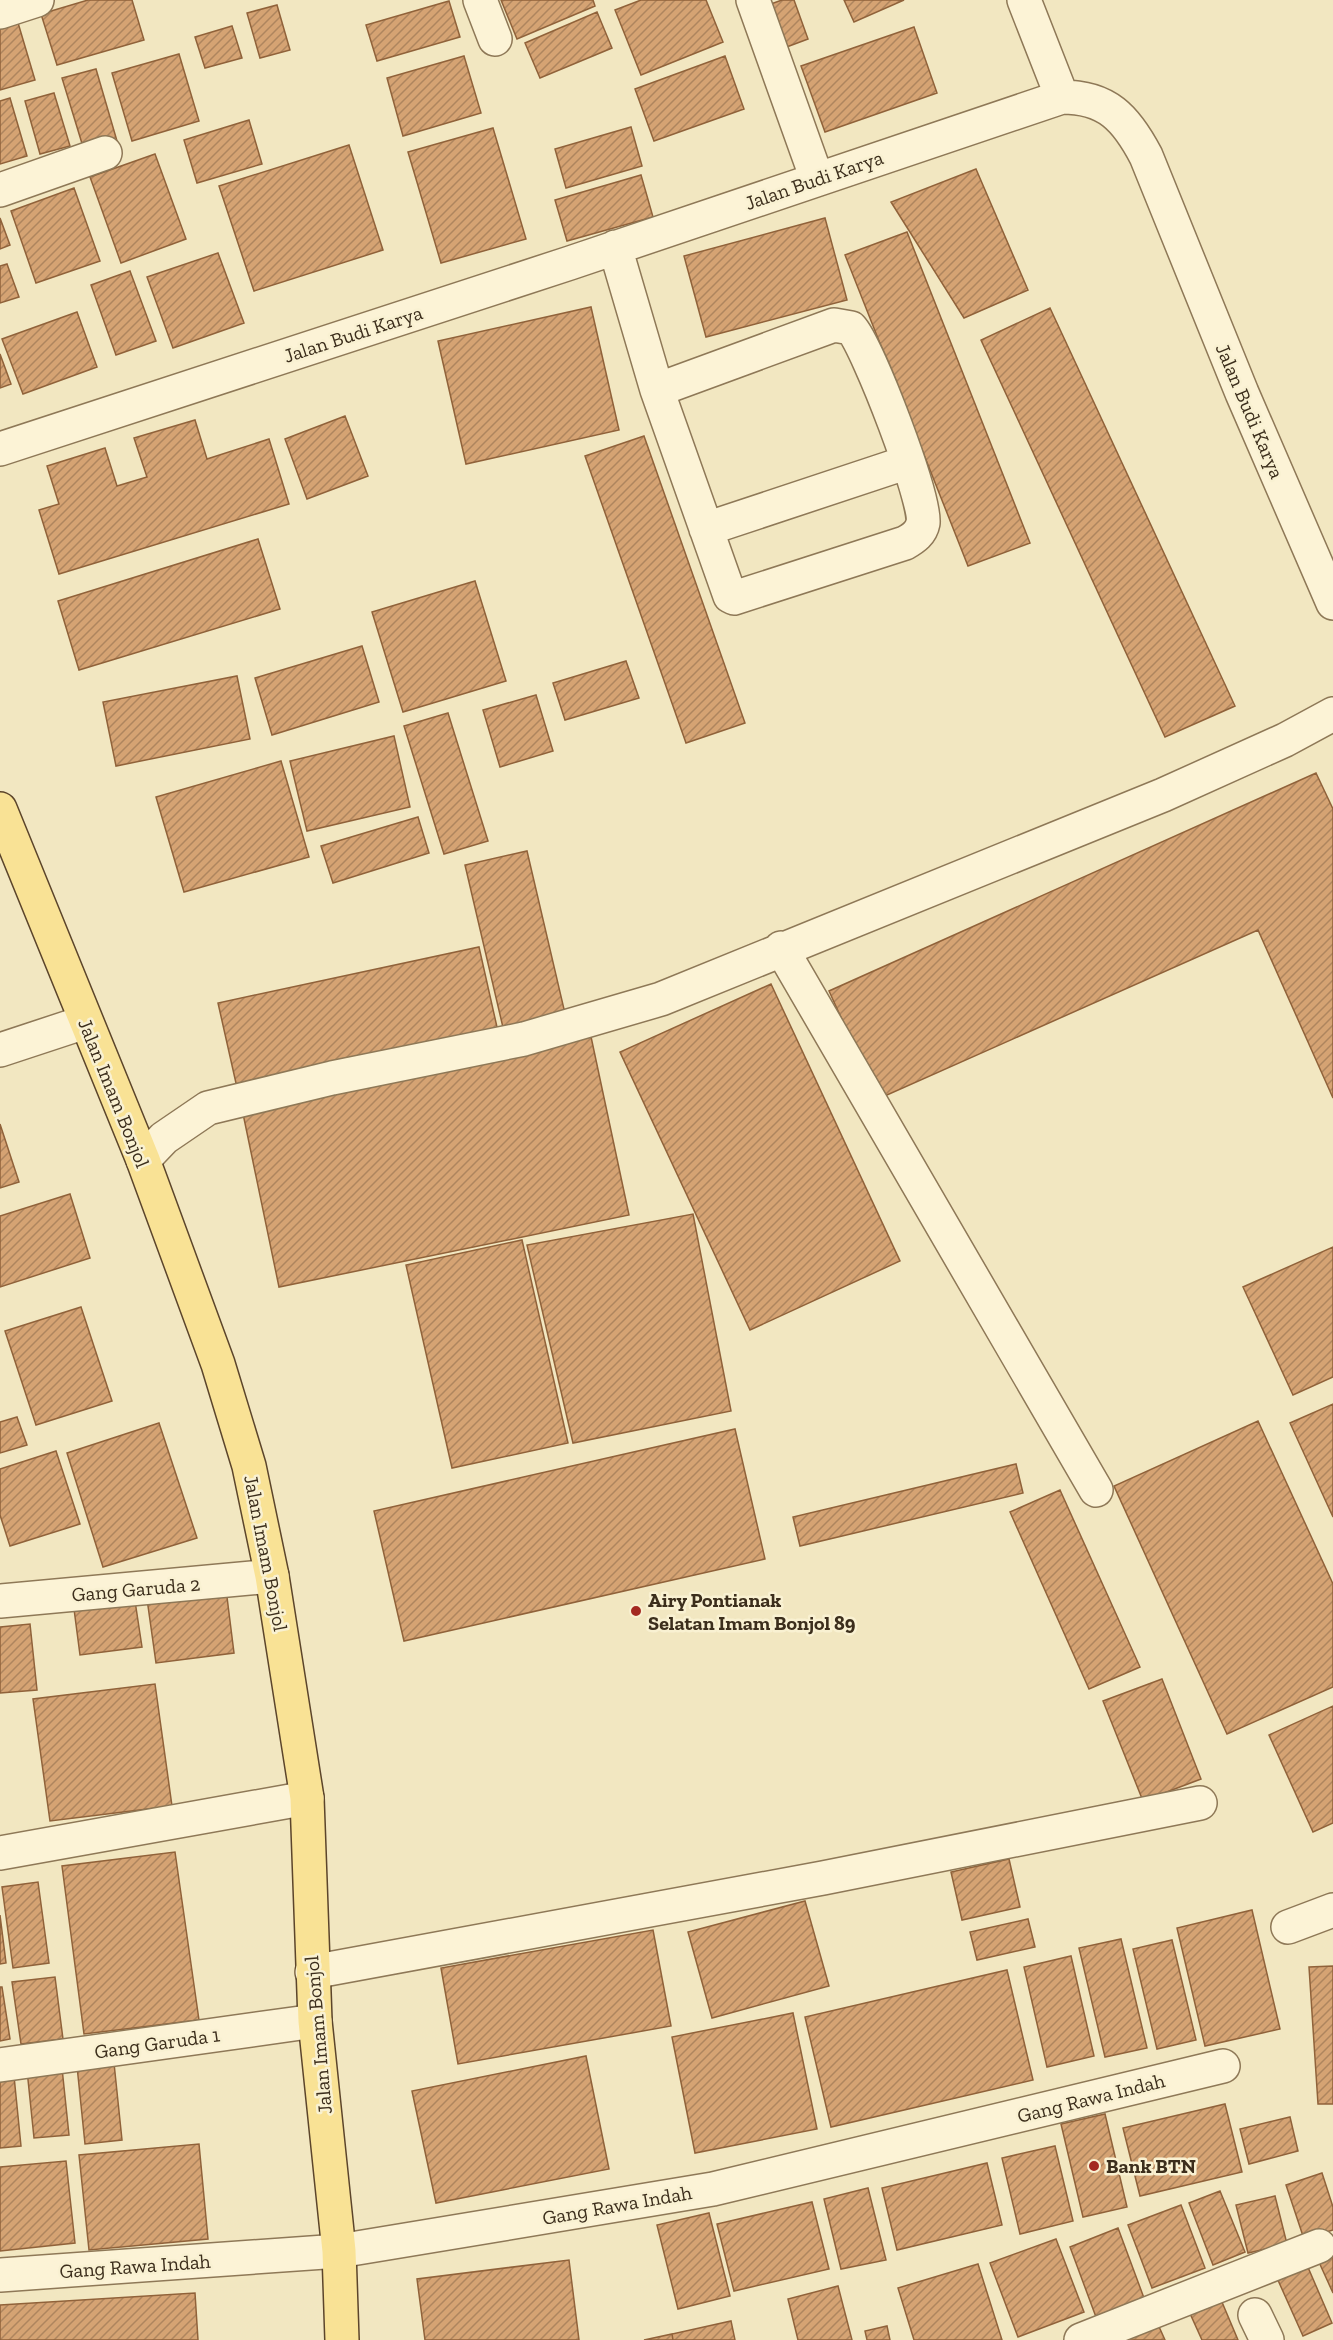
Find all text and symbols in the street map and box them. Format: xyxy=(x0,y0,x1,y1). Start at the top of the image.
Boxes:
street label: Jalan Budi Karya xyxy=(742,145,887,215)
street label: Jalan Budi Karya xyxy=(281,300,426,368)
street label: Jalan Budi Karya xyxy=(1211,340,1289,482)
street label: Jalan Imam Bonjol xyxy=(73,1015,155,1171)
street label: Jalan Imam Bonjol xyxy=(239,1473,293,1633)
street label: Gang Garuda 2 xyxy=(71,1571,201,1607)
place label: Airy Pontianak Selatan Imam Bonjol 89 xyxy=(648,1588,856,1635)
marker: Airy Pontianak Selatan Imam Bonjol 89 xyxy=(629,1604,643,1618)
street label: Jalan Imam Bonjol xyxy=(299,1955,337,2115)
street label: Gang Garuda 1 xyxy=(93,2022,222,2064)
street label: Gang Rawa Indah xyxy=(1015,2068,1168,2128)
place label: Bank BTN xyxy=(1106,2154,1196,2178)
marker: Bank BTN xyxy=(1087,2159,1101,2173)
street label: Gang Rawa Indah xyxy=(540,2180,694,2230)
street label: Gang Rawa Indah xyxy=(59,2249,212,2283)

